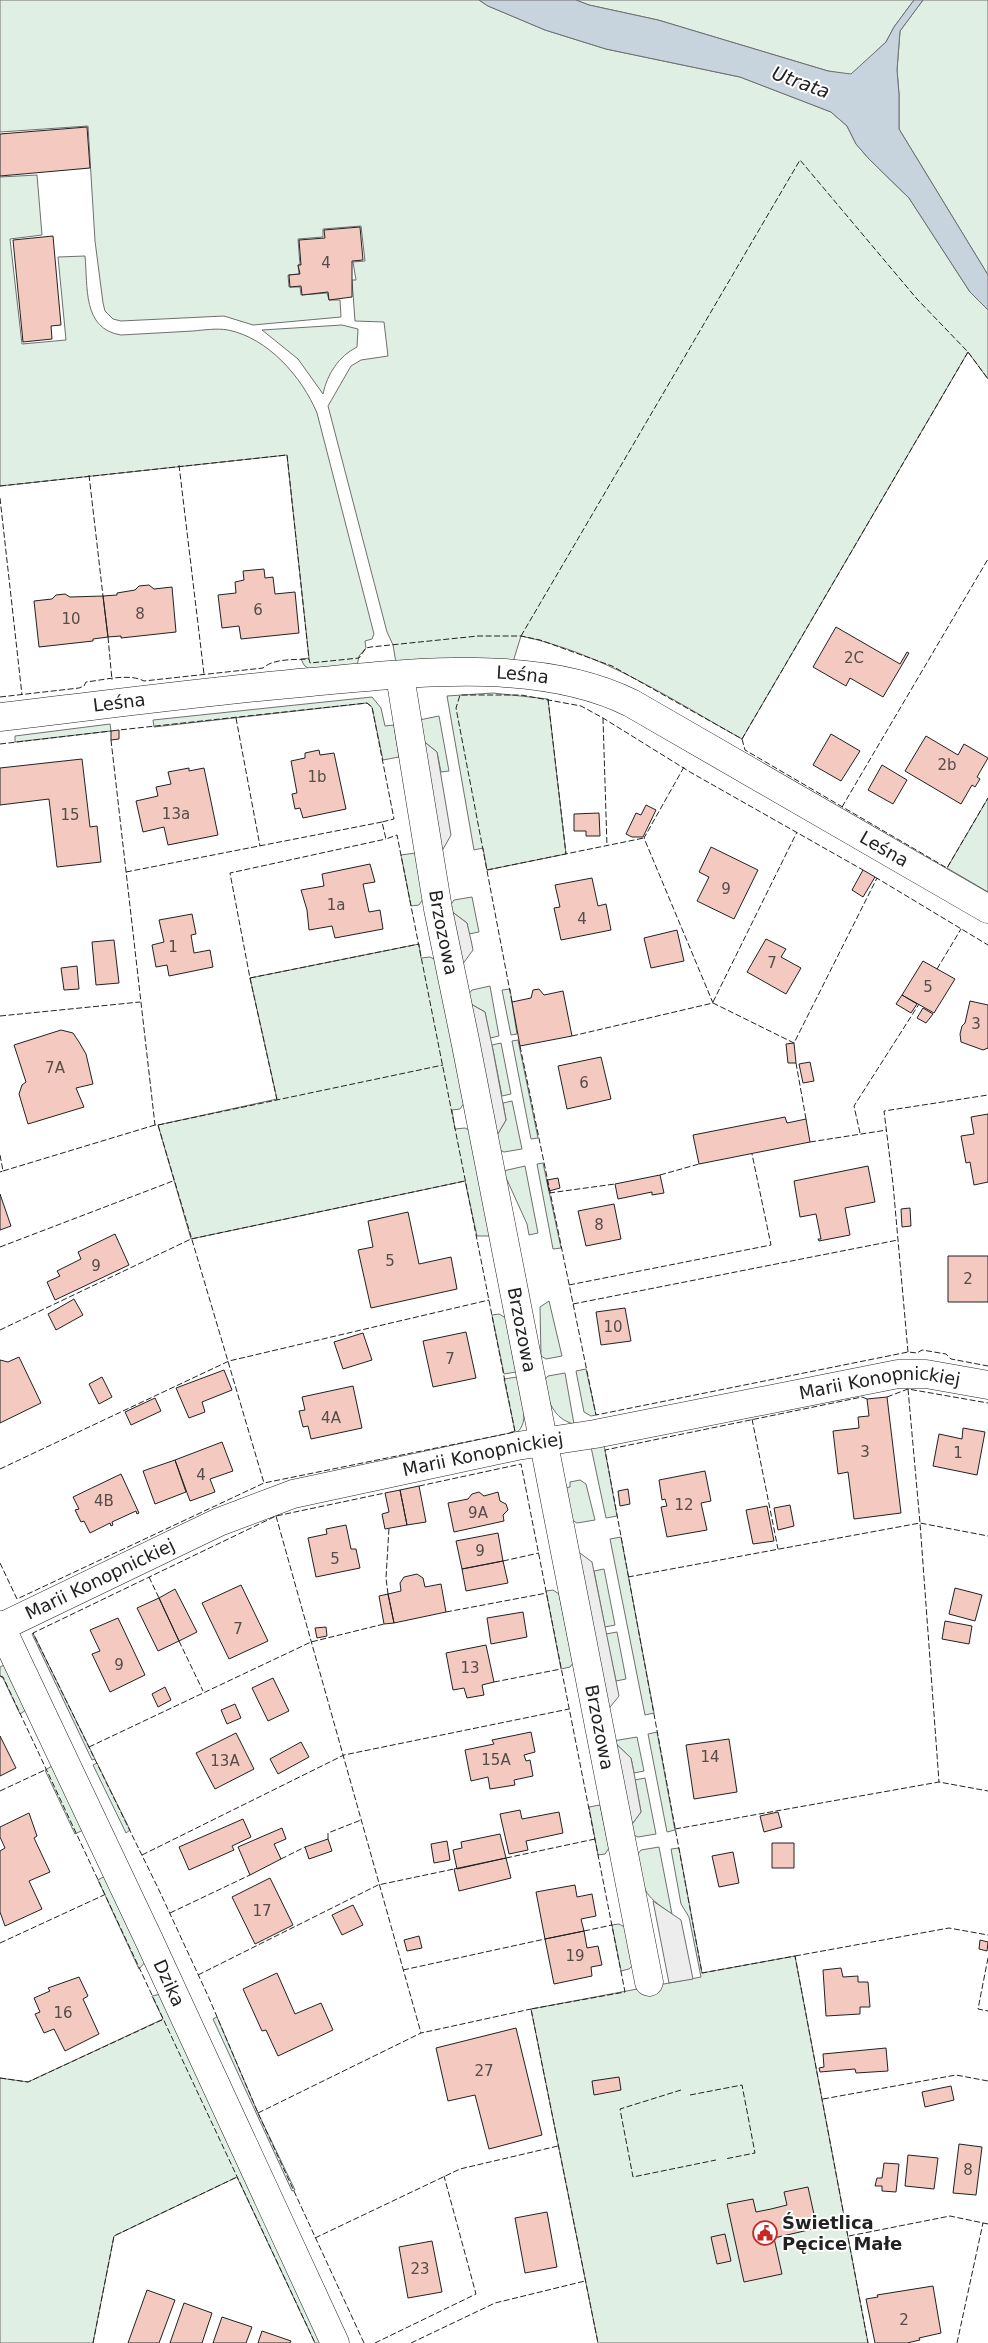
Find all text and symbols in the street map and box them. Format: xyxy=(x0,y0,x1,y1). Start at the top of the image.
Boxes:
water label: Utrata xyxy=(769,61,833,103)
house number: 4 xyxy=(321,254,331,272)
house number: 6 xyxy=(253,601,263,619)
house number: 8 xyxy=(135,605,145,623)
house number: 10 xyxy=(61,610,81,628)
house number: 2C xyxy=(844,649,864,667)
street label: Leśna xyxy=(496,662,550,688)
street label: Leśna xyxy=(92,689,146,716)
house number: 2b xyxy=(937,756,957,774)
house number: 1b xyxy=(307,768,327,786)
house number: 13a xyxy=(162,805,190,823)
house number: 15 xyxy=(60,806,80,824)
street label: Leśna xyxy=(856,826,912,871)
house number: 9 xyxy=(721,880,731,898)
street label: Brzozowa xyxy=(425,888,462,977)
house number: 1a xyxy=(327,896,345,914)
house number: 4 xyxy=(577,910,587,928)
house number: 1 xyxy=(168,938,178,956)
house number: 7 xyxy=(767,954,777,972)
house number: 5 xyxy=(923,978,933,996)
house number: 3 xyxy=(971,1015,981,1033)
house number: 7A xyxy=(45,1059,66,1077)
house number: 6 xyxy=(579,1074,589,1092)
house number: 8 xyxy=(594,1216,604,1234)
house number: 5 xyxy=(385,1252,395,1270)
house number: 9 xyxy=(91,1257,101,1275)
house number: 2 xyxy=(963,1270,973,1288)
street label: Brzozowa xyxy=(503,1285,541,1374)
house number: 10 xyxy=(603,1318,623,1336)
house number: 7 xyxy=(445,1350,455,1368)
street label: Marii Konopnickiej xyxy=(797,1362,962,1403)
house number: 4A xyxy=(321,1409,342,1427)
street label: Marii Konopnickiej xyxy=(400,1428,565,1480)
house number: 3 xyxy=(860,1443,870,1461)
house number: 1 xyxy=(953,1444,963,1462)
house number: 4 xyxy=(196,1466,206,1484)
house number: 4B xyxy=(94,1492,114,1510)
house number: 12 xyxy=(674,1496,694,1514)
house number: 9A xyxy=(468,1504,489,1522)
street label: Marii Konopnickiej xyxy=(22,1534,178,1624)
house number: 9 xyxy=(475,1542,485,1560)
house number: 5 xyxy=(330,1550,340,1568)
house number: 7 xyxy=(233,1620,243,1638)
house number: 9 xyxy=(114,1656,124,1674)
house number: 13 xyxy=(460,1659,480,1677)
street label: Brzozowa xyxy=(581,1683,618,1772)
house number: 14 xyxy=(700,1748,720,1766)
house number: 15A xyxy=(481,1751,511,1769)
house number: 13A xyxy=(210,1752,240,1770)
house number: 17 xyxy=(252,1902,272,1920)
house number: 19 xyxy=(565,1947,585,1965)
street label: Dzika xyxy=(149,1956,189,2010)
house number: 16 xyxy=(53,2004,73,2022)
house number: 27 xyxy=(474,2062,494,2080)
house number: 8 xyxy=(963,2161,973,2179)
place label: Świetlica Pęcice Małe xyxy=(782,2212,902,2254)
public building icon: Świetlica Pęcice Małe xyxy=(752,2220,778,2246)
house number: 23 xyxy=(410,2260,430,2278)
house number: 2 xyxy=(899,2311,909,2329)

